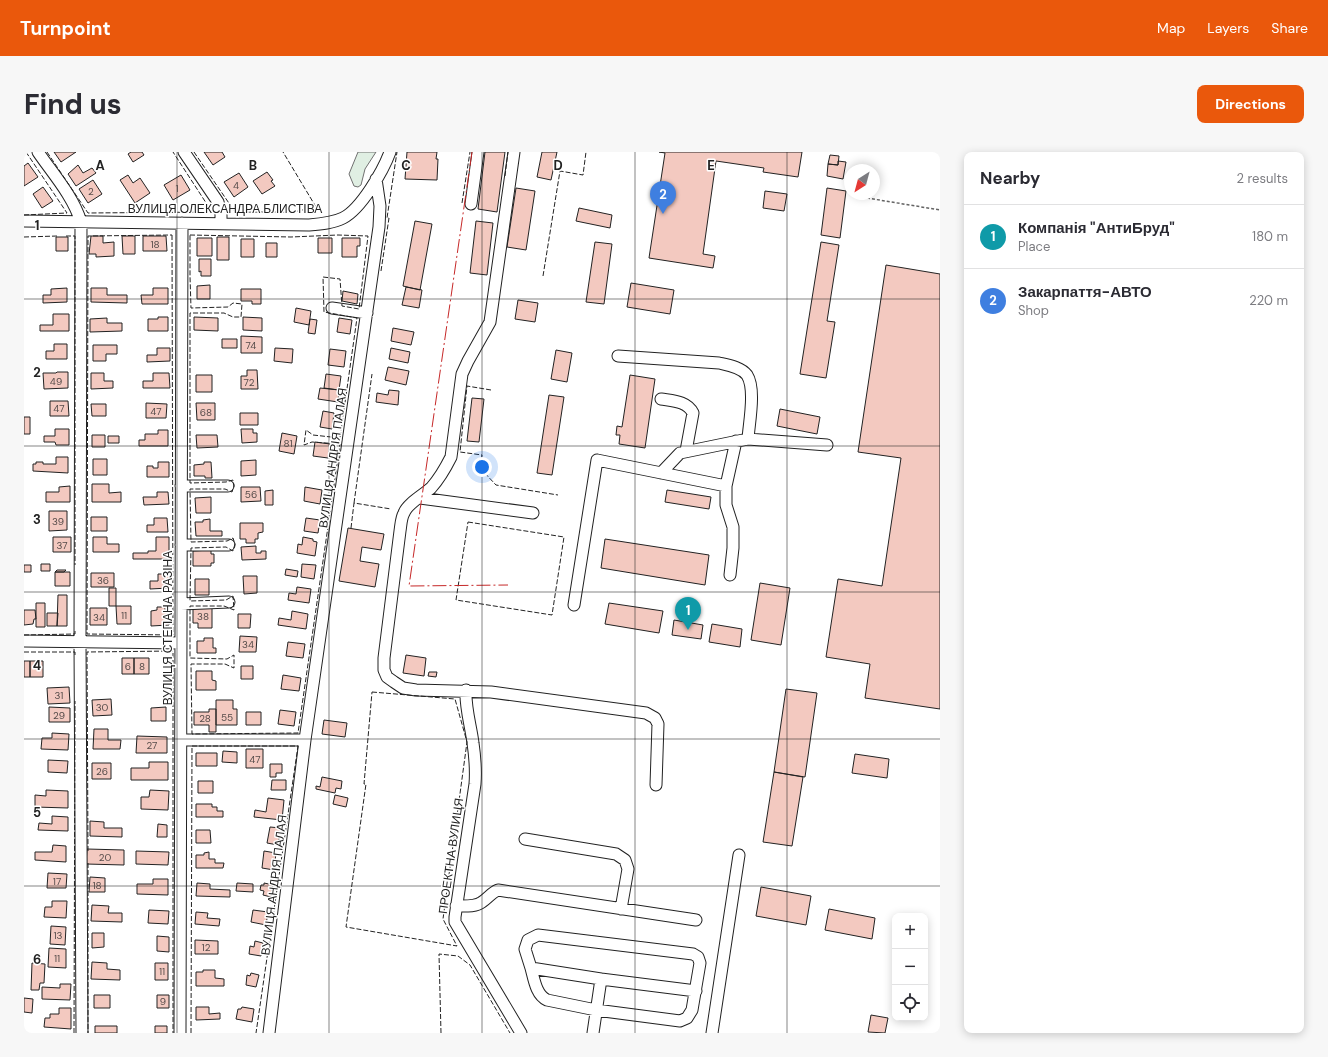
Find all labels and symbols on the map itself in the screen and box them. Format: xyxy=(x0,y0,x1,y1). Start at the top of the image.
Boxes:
text: A xyxy=(95,157,105,174)
text: B xyxy=(249,157,257,174)
text: C xyxy=(401,157,411,174)
text: D xyxy=(553,157,563,174)
text: E xyxy=(707,157,715,174)
north arrow xyxy=(844,164,880,200)
house number: 4 xyxy=(233,179,239,192)
pin: 2 xyxy=(650,181,676,214)
house number: 1 xyxy=(175,182,179,195)
house number: 2 xyxy=(88,185,94,198)
street label: ВУЛИЦЯ ОЛЕКСАНДРА БЛИСТІВА xyxy=(128,201,322,217)
text: 1 xyxy=(35,217,39,234)
house number: 18 xyxy=(150,238,160,251)
house number: 74 xyxy=(246,339,256,352)
text: 2 xyxy=(33,364,41,381)
house number: 49 xyxy=(50,375,62,388)
house number: 72 xyxy=(244,376,255,389)
street label: ВУЛИЦЯ АНДРІЯ ПАЛАЯ xyxy=(315,387,351,529)
house number: 47 xyxy=(53,402,65,415)
house number: 47 xyxy=(150,405,162,418)
house number: 68 xyxy=(200,406,212,419)
house number: 81 xyxy=(284,437,293,450)
your location xyxy=(472,457,492,477)
house number: 56 xyxy=(245,488,257,501)
text: 3 xyxy=(33,511,41,528)
house number: 39 xyxy=(52,515,64,528)
house number: 37 xyxy=(56,539,68,552)
street label: ВУЛИЦЯ СТЕПАНА РАЗІНА xyxy=(160,551,176,705)
house number: 36 xyxy=(97,574,109,587)
pin: 1 xyxy=(675,597,701,630)
house number: 11 xyxy=(121,609,127,622)
house number: 38 xyxy=(197,610,209,623)
house number: 34 xyxy=(93,611,105,624)
house number: 34 xyxy=(242,638,254,651)
text: 4 xyxy=(33,657,41,674)
house number: 6 xyxy=(125,660,131,673)
house number: 8 xyxy=(139,660,145,673)
house number: 31 xyxy=(55,689,63,702)
house number: 30 xyxy=(96,701,109,714)
house number: 29 xyxy=(53,709,65,722)
house number: 55 xyxy=(221,711,233,724)
house number: 28 xyxy=(199,712,211,725)
house number: 27 xyxy=(147,739,157,752)
house number: 47 xyxy=(249,753,261,766)
house number: 26 xyxy=(96,765,108,778)
street label: ПРОЕКТНА ВУЛИЦЯ xyxy=(435,797,467,915)
text: 5 xyxy=(33,804,41,821)
street label: ВУЛИЦЯ АНДРІЯ ПАЛАЯ xyxy=(257,814,291,956)
house number: 20 xyxy=(99,851,111,864)
house number: 17 xyxy=(53,875,61,888)
house number: 18 xyxy=(92,879,102,892)
house number: 13 xyxy=(53,929,63,942)
house number: 12 xyxy=(202,941,211,954)
text: 6 xyxy=(33,951,41,968)
house number: 11 xyxy=(54,952,60,965)
house number: 11 xyxy=(159,965,165,978)
house number: 9 xyxy=(160,995,166,1008)

